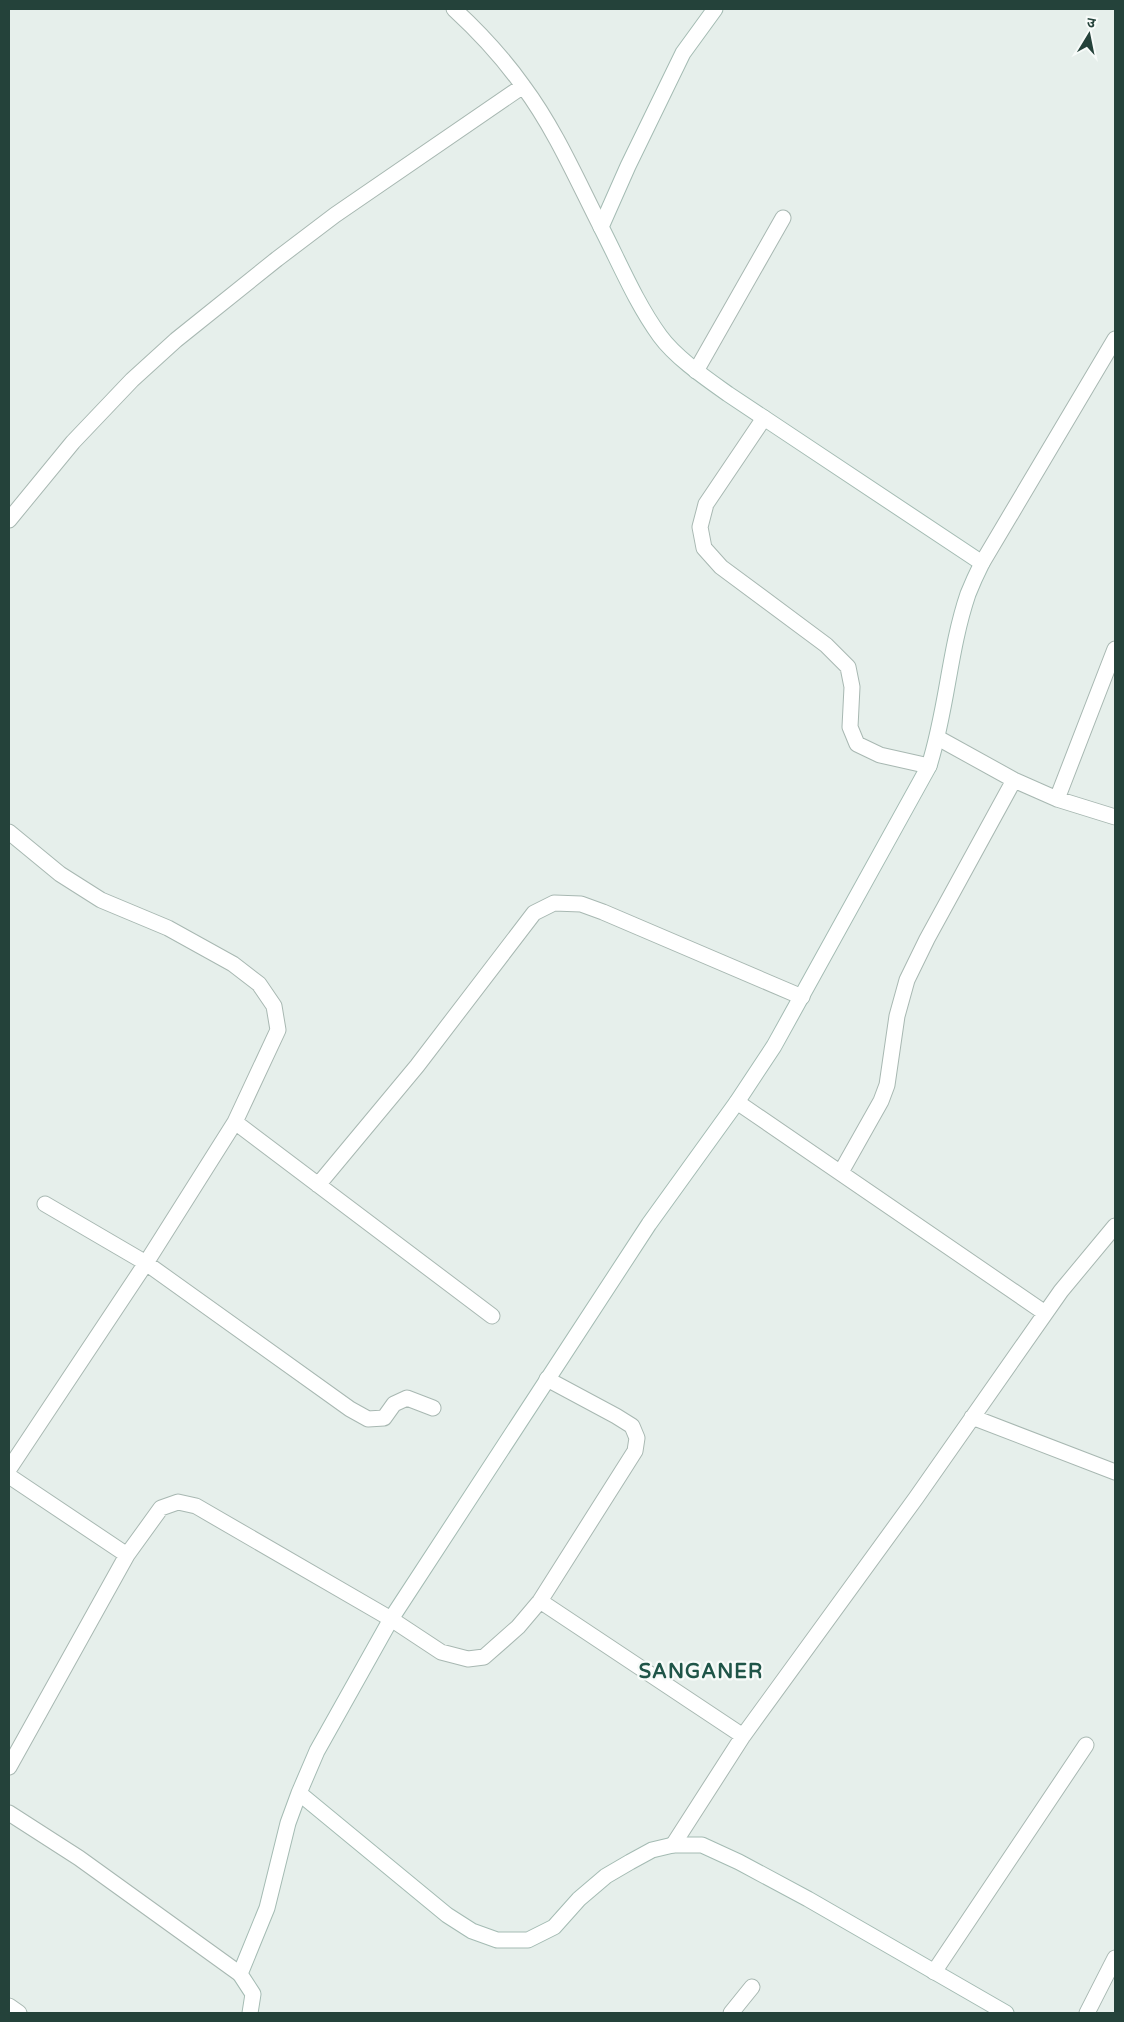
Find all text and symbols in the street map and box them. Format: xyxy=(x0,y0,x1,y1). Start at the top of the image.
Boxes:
north arrow xyxy=(1064,10,1114,60)
text: उ xyxy=(1086,14,1097,32)
district label: SANGANER xyxy=(639,1660,763,1684)

